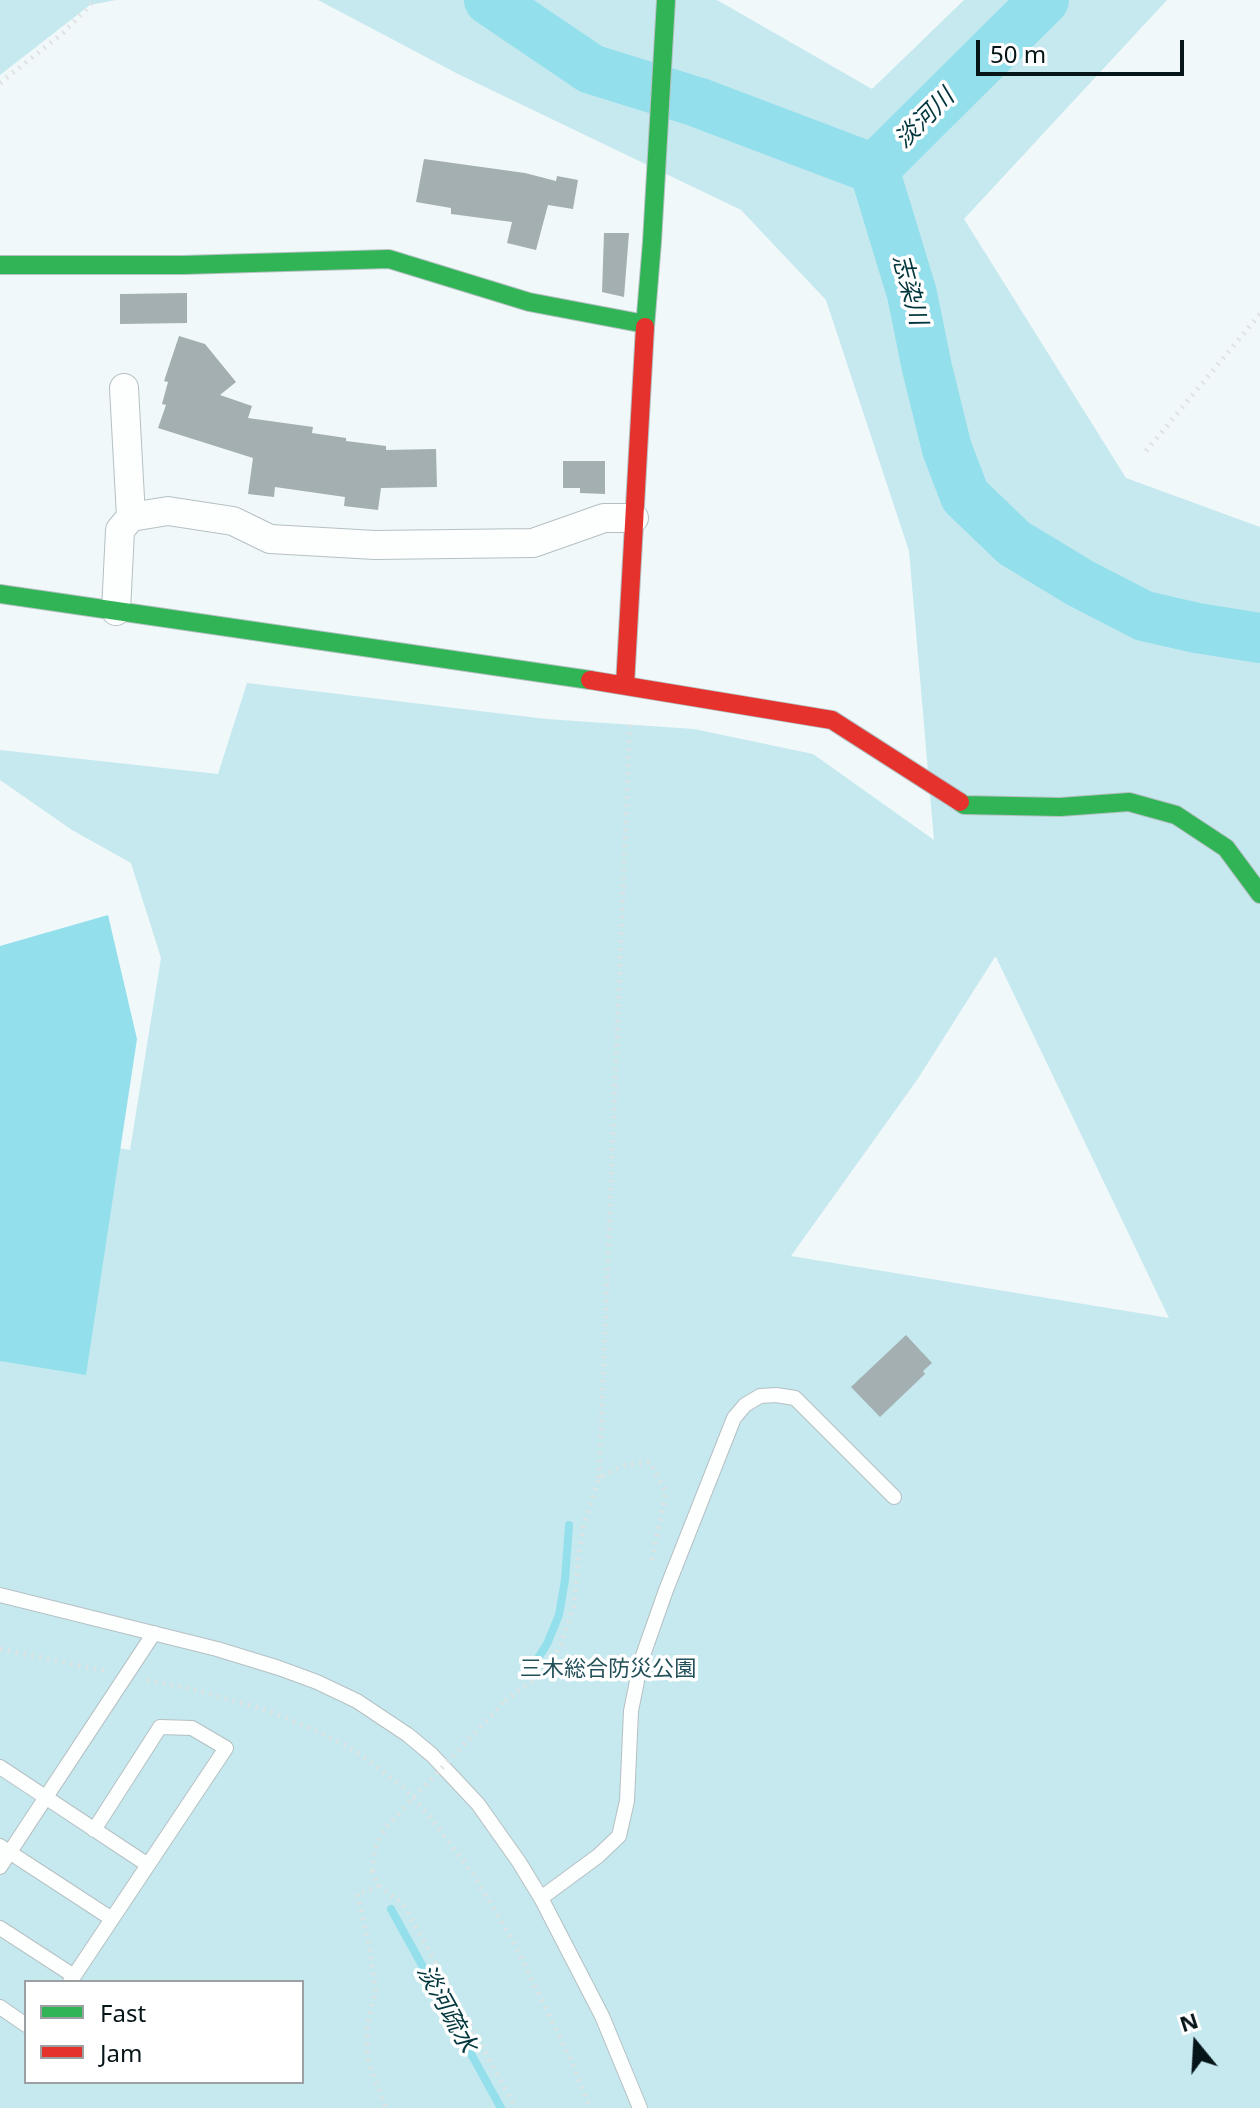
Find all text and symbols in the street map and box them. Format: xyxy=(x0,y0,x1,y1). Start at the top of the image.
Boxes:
scale bar xyxy=(980,24,1188,74)
text: 50 m xyxy=(990,37,1046,70)
water label: 淡河川 xyxy=(889,83,961,155)
water label: 志染川 xyxy=(886,251,932,329)
park label: 三木総合防災公園 xyxy=(520,1657,696,1683)
water label: 淡河疏水 xyxy=(410,1960,482,2058)
legend xyxy=(24,1980,304,2084)
text: Fast xyxy=(100,1996,146,2029)
north arrow xyxy=(1156,2004,1236,2084)
text: N xyxy=(1175,2004,1202,2038)
text: Jam xyxy=(100,2036,142,2069)

